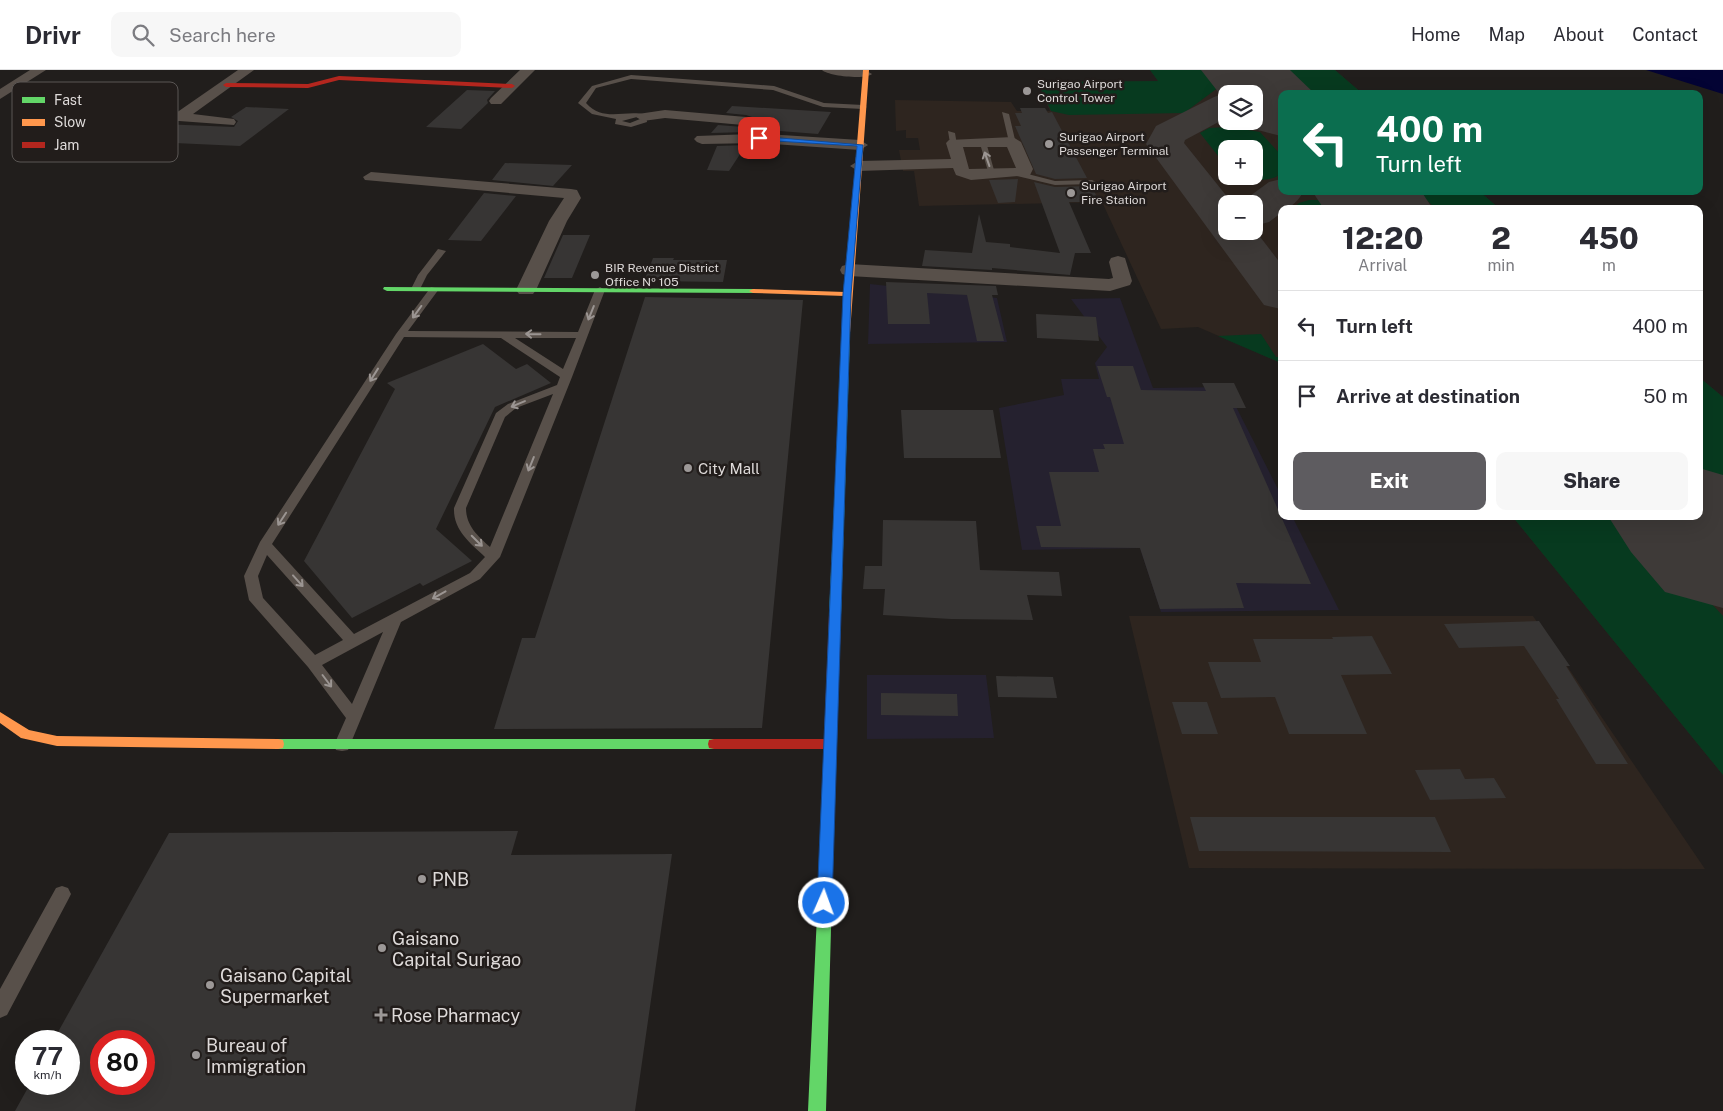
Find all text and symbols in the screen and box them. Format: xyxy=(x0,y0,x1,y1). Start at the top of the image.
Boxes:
search box xyxy=(111,12,461,57)
text: Drivr xyxy=(25,21,81,49)
icon: search xyxy=(129,21,157,49)
text: Search here xyxy=(169,24,276,46)
text: Home xyxy=(1411,24,1461,45)
text: Map xyxy=(1489,24,1525,45)
text: About xyxy=(1553,24,1604,45)
text: Contact xyxy=(1632,24,1698,45)
place label: Surigao Airport Control Tower xyxy=(1037,77,1123,105)
legend xyxy=(12,82,178,162)
marker: Surigao Airport Control Tower xyxy=(1021,85,1033,97)
map controls xyxy=(1218,85,1263,240)
button: layers xyxy=(1218,85,1263,130)
text: Fast xyxy=(54,92,82,108)
text: 400 m xyxy=(1376,109,1483,150)
icon: left xyxy=(1293,110,1358,175)
text: Slow xyxy=(54,114,86,130)
pin xyxy=(738,117,780,159)
icon: arrive xyxy=(745,124,773,152)
place label: Surigao Airport Passenger Terminal xyxy=(1059,130,1169,158)
text: Jam xyxy=(54,137,79,153)
marker: Surigao Airport Passenger Terminal xyxy=(1043,138,1055,150)
button: + xyxy=(1218,140,1263,185)
one-way arrow xyxy=(982,151,991,167)
text: Turn left xyxy=(1376,151,1462,177)
place label: Surigao Airport Fire Station xyxy=(1081,179,1167,207)
marker: Surigao Airport Fire Station xyxy=(1065,187,1077,199)
button: − xyxy=(1218,195,1263,240)
text: 12:20 xyxy=(1342,220,1423,256)
text: 2 xyxy=(1491,220,1511,256)
text: 450 xyxy=(1579,220,1639,256)
text: Arrival xyxy=(1358,256,1407,275)
text: min xyxy=(1488,256,1515,275)
text: m xyxy=(1602,256,1616,275)
place label: BIR Revenue District Office № 105 xyxy=(605,261,719,289)
marker: BIR Revenue District Office № 105 xyxy=(589,269,601,281)
one-way arrow xyxy=(412,305,422,319)
one-way arrow xyxy=(586,305,596,320)
icon: left xyxy=(1293,312,1321,340)
text: Turn left xyxy=(1336,315,1413,337)
text: 400 m xyxy=(1632,315,1688,337)
one-way arrow xyxy=(525,330,541,339)
one-way arrow xyxy=(369,368,380,382)
icon: arrive xyxy=(1293,382,1321,410)
text: Arrive at destination xyxy=(1336,385,1520,407)
text: 50 m xyxy=(1643,385,1688,407)
one-way arrow xyxy=(511,400,526,409)
button: Exit xyxy=(1293,452,1486,510)
button: Share xyxy=(1496,452,1688,510)
one-way arrow xyxy=(526,456,536,471)
place label: City Mall xyxy=(698,460,760,477)
marker: City Mall xyxy=(682,462,694,474)
one-way arrow xyxy=(277,512,287,526)
one-way arrow xyxy=(471,535,483,548)
one-way arrow xyxy=(292,575,304,588)
one-way arrow xyxy=(432,591,447,600)
one-way arrow xyxy=(322,674,332,688)
place label: PNB xyxy=(432,869,469,890)
marker: PNB xyxy=(416,873,428,885)
position arrow xyxy=(797,876,849,928)
place label: Gaisano Capital Surigao xyxy=(392,928,521,970)
marker: Gaisano Capital Surigao xyxy=(376,942,388,954)
place label: Gaisano Capital Supermarket xyxy=(220,965,351,1007)
marker: Gaisano Capital Supermarket xyxy=(204,979,216,991)
place label: Rose Pharmacy xyxy=(391,1005,521,1026)
marker: Rose Pharmacy xyxy=(375,1009,387,1021)
speed limit sign: 80 xyxy=(90,1030,155,1095)
place label: Bureau of Immigration xyxy=(206,1035,306,1077)
text: 77 xyxy=(32,1041,63,1071)
marker: Bureau of Immigration xyxy=(190,1049,202,1061)
text: km/h xyxy=(33,1068,62,1082)

